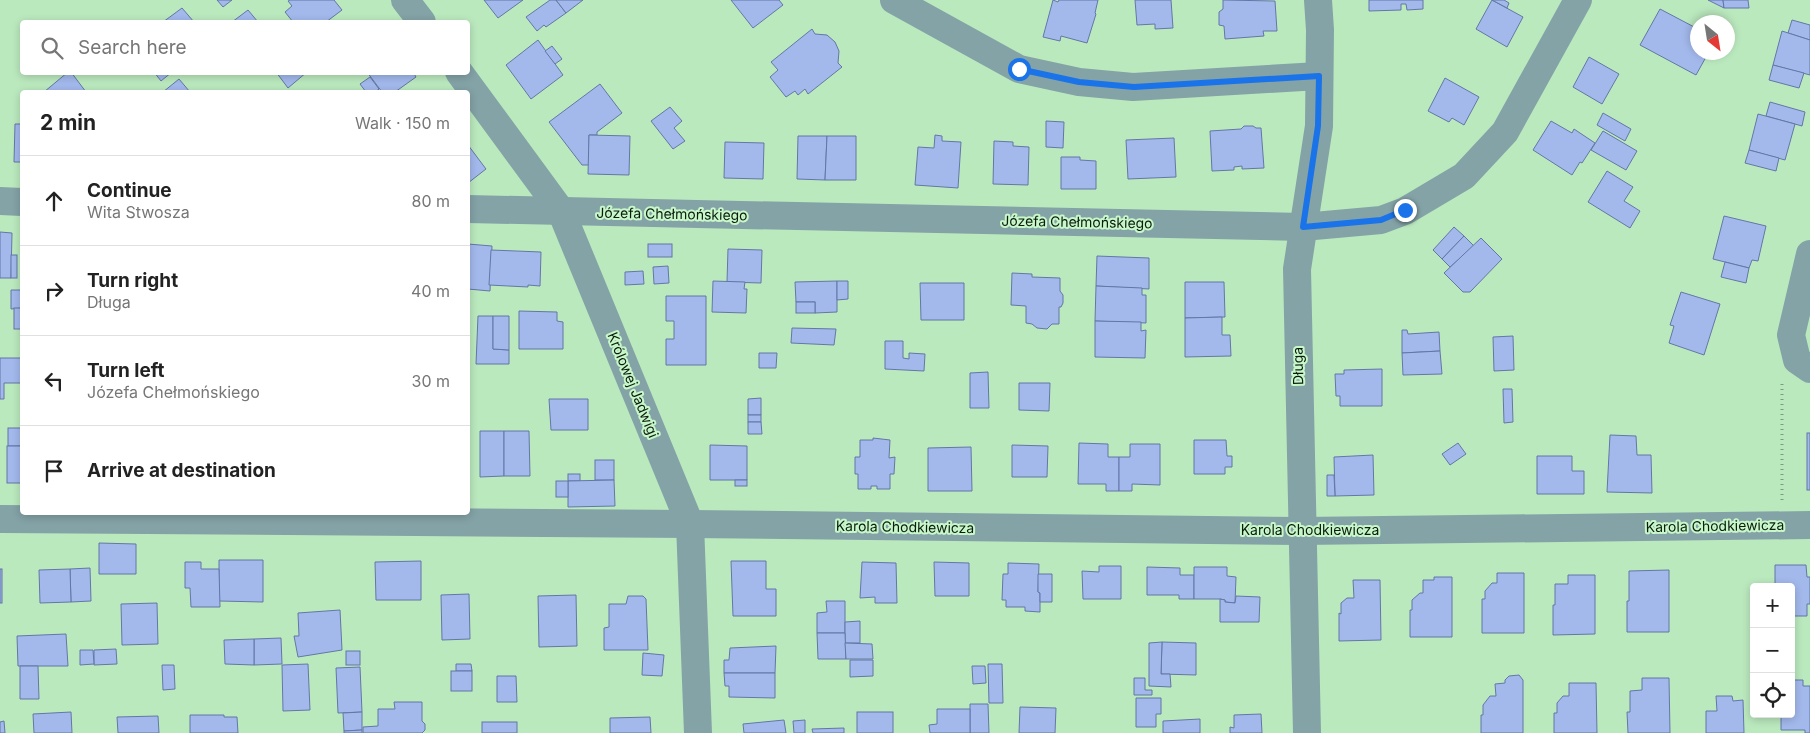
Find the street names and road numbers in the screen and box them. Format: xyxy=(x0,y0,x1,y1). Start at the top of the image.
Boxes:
street label: Józefa Chełmońskiego xyxy=(596,204,748,223)
street label: Józefa Chełmońskiego xyxy=(1001,212,1153,231)
street label: Królowej Jadwigi xyxy=(605,330,662,440)
street label: Długa xyxy=(1289,347,1306,385)
street label: Karola Chodkiewicza xyxy=(1646,516,1784,535)
street label: Karola Chodkiewicza xyxy=(836,517,974,536)
street label: Karola Chodkiewicza xyxy=(1241,521,1379,538)

